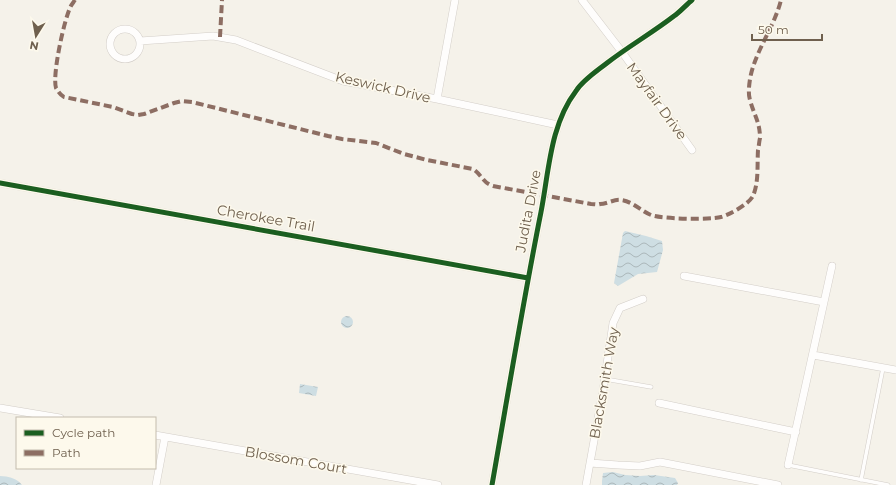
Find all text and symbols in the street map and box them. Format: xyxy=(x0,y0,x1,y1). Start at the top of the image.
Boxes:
north arrow xyxy=(16,16,56,56)
scale bar xyxy=(752,16,822,42)
text: 50 m xyxy=(758,22,789,37)
text: N xyxy=(28,38,40,54)
street label: Mayfair Drive xyxy=(623,59,691,143)
street label: Keswick Drive xyxy=(334,67,432,107)
street label: Judita Drive xyxy=(511,168,545,255)
street label: Cherokee Trail xyxy=(215,201,317,235)
street label: Blacksmith Way xyxy=(585,325,623,440)
legend xyxy=(16,417,156,469)
text: Cycle path xyxy=(52,425,115,440)
street label: Blossom Court xyxy=(244,442,349,478)
text: Path xyxy=(52,445,81,460)

